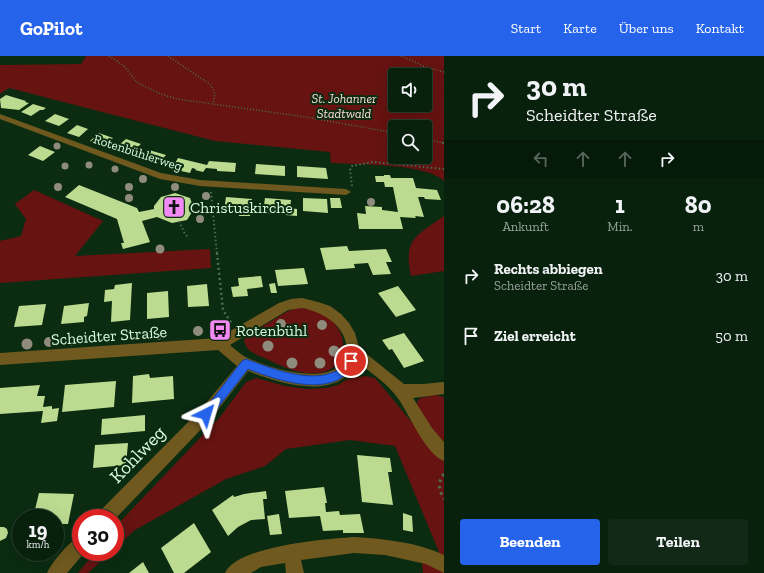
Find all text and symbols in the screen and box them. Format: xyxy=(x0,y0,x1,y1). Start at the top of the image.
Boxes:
text: GoPilot xyxy=(20,17,82,40)
text: Start xyxy=(511,20,541,37)
text: Karte xyxy=(563,20,597,37)
text: Über uns xyxy=(619,20,674,37)
text: Kontakt xyxy=(696,20,744,37)
map controls xyxy=(388,68,432,164)
button: sound xyxy=(388,68,432,112)
text: 30 m xyxy=(526,70,587,103)
icon: right xyxy=(460,72,512,124)
park label: St. Johanner Stadtwald xyxy=(311,91,377,121)
text: Scheidter Straße xyxy=(526,104,657,126)
button: search xyxy=(388,120,432,164)
street label: Rotenbühlerweg xyxy=(92,131,184,174)
icon: left xyxy=(530,148,552,170)
icon: ahead xyxy=(572,148,594,170)
icon: ahead xyxy=(614,148,636,170)
icon: right xyxy=(656,148,678,170)
text: 06:28 xyxy=(496,190,555,219)
text: 1 xyxy=(615,190,625,219)
text: 80 xyxy=(685,190,712,219)
church icon: Christuskirche xyxy=(161,194,187,220)
place label: Christuskirche xyxy=(190,198,293,217)
text: Ankunft xyxy=(502,219,549,234)
text: Min. xyxy=(607,219,633,234)
text: m xyxy=(693,219,704,234)
text: Rechts abbiegen xyxy=(494,260,603,278)
icon: right xyxy=(460,265,482,287)
text: 30 m xyxy=(716,267,748,285)
text: Scheidter Straße xyxy=(494,278,588,293)
bus stop icon: Rotenbühl xyxy=(207,317,233,343)
place label: Rotenbühl xyxy=(236,321,307,340)
street label: Scheidter Straße xyxy=(50,322,168,349)
icon: arrive xyxy=(460,325,482,347)
text: Ziel erreicht xyxy=(494,327,576,345)
text: 50 m xyxy=(715,327,748,345)
pin xyxy=(334,344,368,378)
icon: arrive xyxy=(340,350,362,372)
position arrow xyxy=(185,393,227,435)
street label: Kohlweg xyxy=(105,420,171,488)
speed limit sign: 30 xyxy=(72,509,124,561)
text: 19 xyxy=(29,518,47,542)
button: Beenden xyxy=(460,519,600,565)
button: Teilen xyxy=(608,519,748,565)
text: km/h xyxy=(27,539,49,551)

